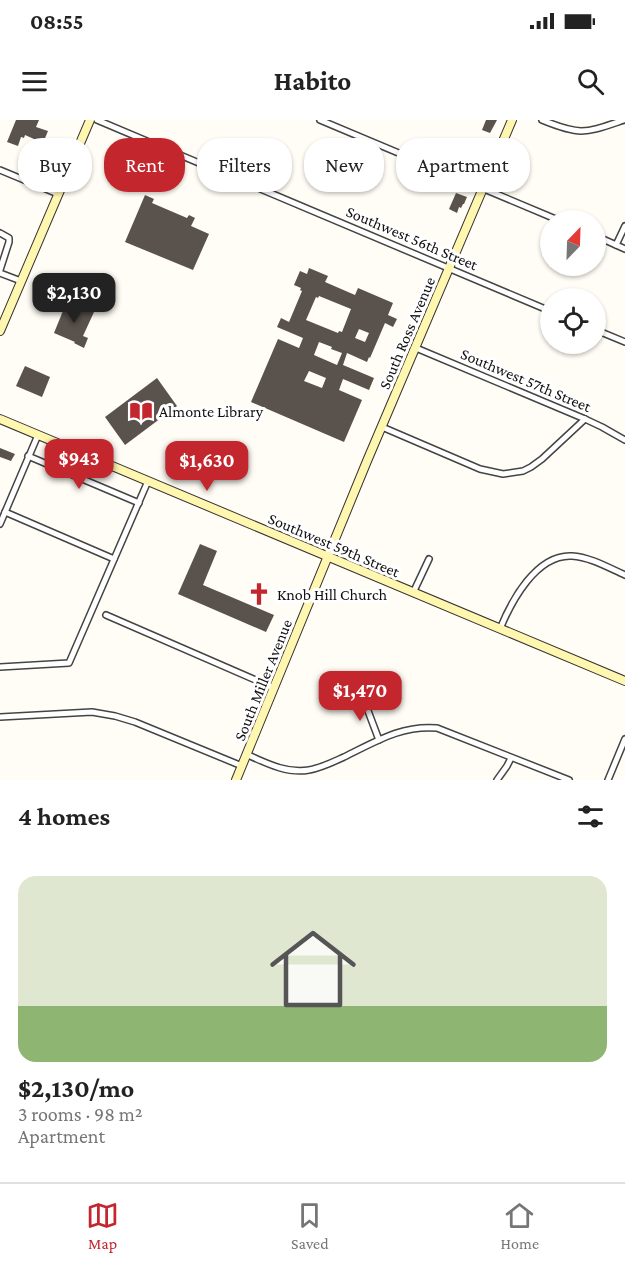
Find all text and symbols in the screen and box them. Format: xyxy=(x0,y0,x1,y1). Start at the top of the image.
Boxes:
text: 08:55 xyxy=(30,9,84,34)
icon: menu xyxy=(18,65,51,98)
icon: search xyxy=(574,65,607,98)
text: Habito xyxy=(274,66,351,96)
chip: Buy xyxy=(18,138,92,192)
chip: Rent xyxy=(104,138,185,192)
chip: Filters xyxy=(197,138,292,192)
chip: New xyxy=(304,138,384,192)
chip: Apartment xyxy=(396,138,530,192)
street label: Southwest 56th Street xyxy=(344,203,481,274)
north arrow xyxy=(540,210,606,276)
map controls xyxy=(540,210,606,354)
pin: $2,130 xyxy=(25,273,123,324)
street label: South Ross Avenue xyxy=(376,274,438,392)
text: $2,130 xyxy=(46,281,102,303)
button: locate xyxy=(540,288,606,354)
street label: Southwest 57th Street xyxy=(458,345,594,415)
library icon: Almonte Library xyxy=(128,398,154,424)
place label: Almonte Library xyxy=(159,403,264,421)
pin: $943 xyxy=(43,439,115,490)
pin: $1,630 xyxy=(158,441,256,492)
text: $943 xyxy=(59,447,99,469)
text: $1,630 xyxy=(179,449,235,471)
street label: Southwest 59th Street xyxy=(266,510,403,581)
church icon: Knob Hill Church xyxy=(246,581,272,607)
place label: Knob Hill Church xyxy=(277,586,387,603)
street label: South Miller Avenue xyxy=(231,617,295,743)
pin: $1,470 xyxy=(311,671,409,722)
text: $1,470 xyxy=(333,679,387,701)
icon: filters xyxy=(574,800,607,833)
text: 4 homes xyxy=(18,802,110,831)
icon: home xyxy=(259,915,367,1023)
text: $2,130/mo xyxy=(18,1074,134,1103)
text: 3 rooms · 98 m² xyxy=(18,1103,143,1125)
text: Apartment xyxy=(18,1125,105,1147)
tab: Map xyxy=(86,1199,119,1252)
tab: Saved xyxy=(291,1199,329,1252)
tab: Home xyxy=(501,1199,539,1252)

